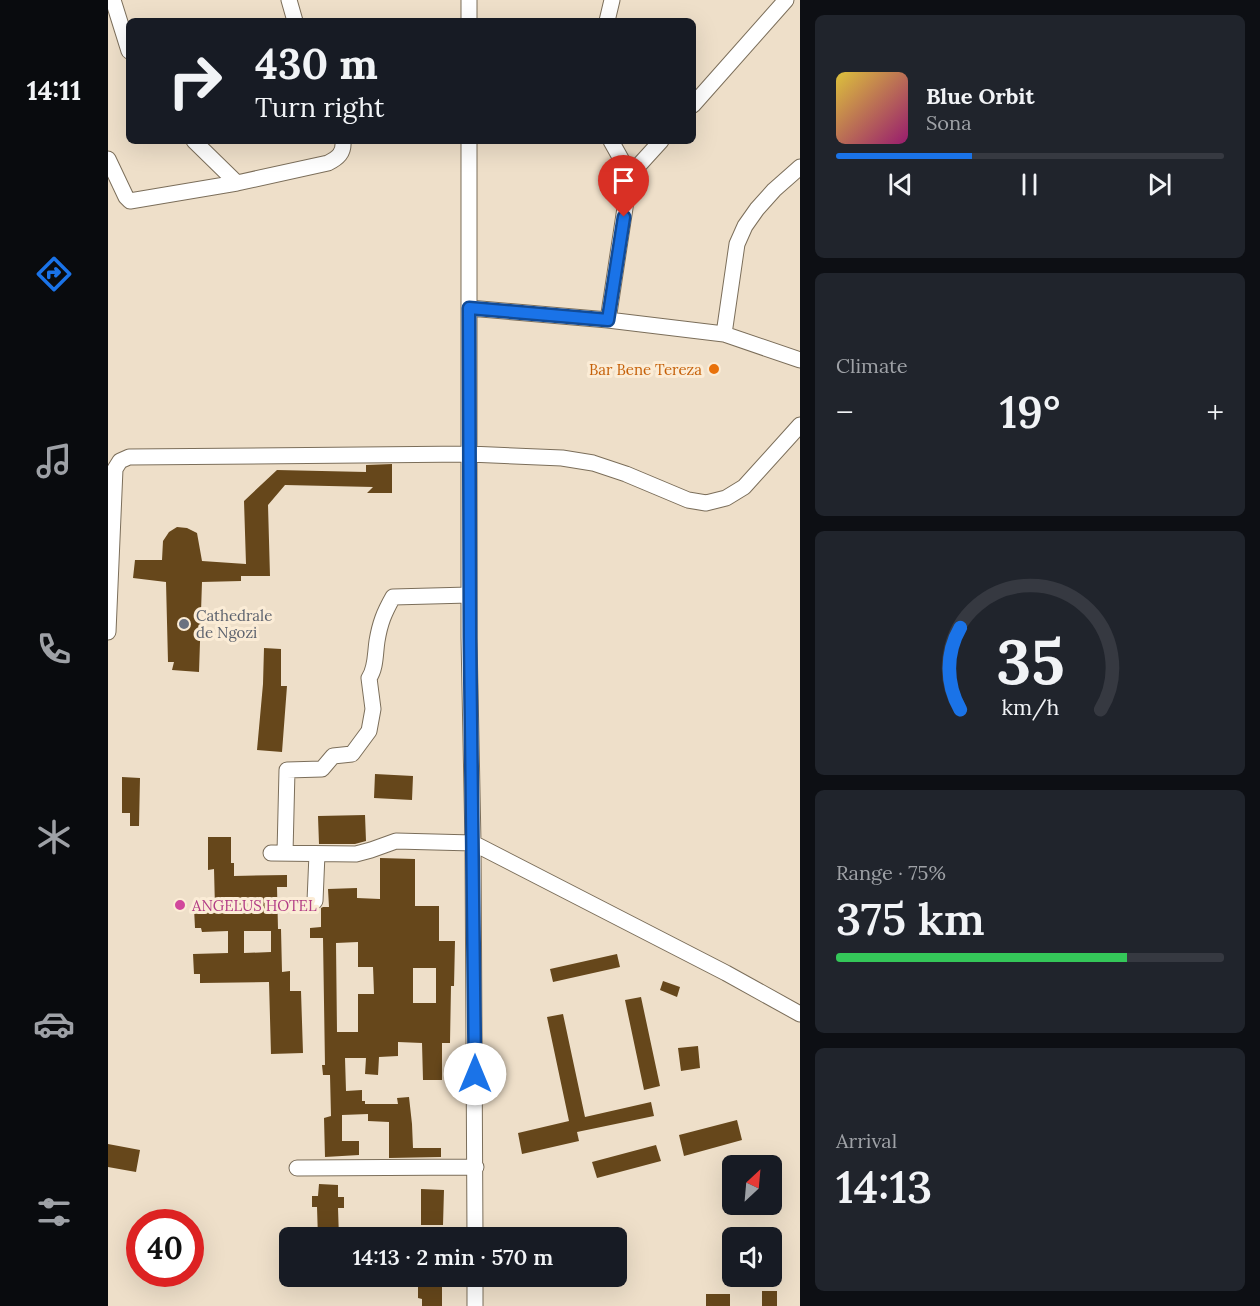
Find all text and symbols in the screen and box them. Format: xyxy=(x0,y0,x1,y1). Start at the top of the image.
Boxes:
text: 430 m xyxy=(255,37,378,91)
icon: right xyxy=(156,42,234,120)
text: 14:11 xyxy=(27,73,81,107)
text: Blue Orbit xyxy=(926,82,1034,110)
text: Turn right xyxy=(255,90,384,124)
text: Sona xyxy=(926,110,972,135)
pin xyxy=(598,155,649,217)
icon: arrive xyxy=(607,164,640,197)
icon: previous xyxy=(884,168,917,201)
icon: pause xyxy=(1013,168,1046,201)
icon: next xyxy=(1143,168,1176,201)
icon: directions xyxy=(33,253,75,295)
text: Climate xyxy=(836,353,908,378)
place label: Bar Bene Tereza xyxy=(589,360,702,379)
marker: Bar Bene Tereza xyxy=(707,362,721,376)
text: 19° xyxy=(999,383,1061,440)
text: − xyxy=(836,391,854,433)
text: + xyxy=(1207,391,1224,433)
icon: music xyxy=(33,440,75,482)
place label: Cathedrale de Ngozi xyxy=(196,606,272,642)
marker: Cathedrale de Ngozi xyxy=(177,617,191,631)
text: 35 xyxy=(996,621,1064,701)
icon: phone xyxy=(33,628,75,670)
text: km/h xyxy=(1001,693,1059,721)
icon: climate xyxy=(33,816,75,858)
text: Range · 75% xyxy=(836,860,946,885)
text: 375 km xyxy=(836,890,985,947)
place label: ANGELUS HOTEL xyxy=(191,896,317,915)
marker: ANGELUS HOTEL xyxy=(173,898,187,912)
icon: car xyxy=(33,1003,75,1045)
position arrow xyxy=(443,1042,507,1106)
text: Arrival xyxy=(836,1128,897,1153)
north arrow xyxy=(722,1155,782,1215)
map controls xyxy=(722,1155,782,1287)
text: 14:13 xyxy=(836,1158,932,1215)
icon: filters xyxy=(33,1191,75,1233)
speed limit sign: 40 xyxy=(126,1209,204,1287)
button: sound xyxy=(722,1227,782,1287)
text: 14:13 · 2 min · 570 m xyxy=(353,1243,553,1271)

